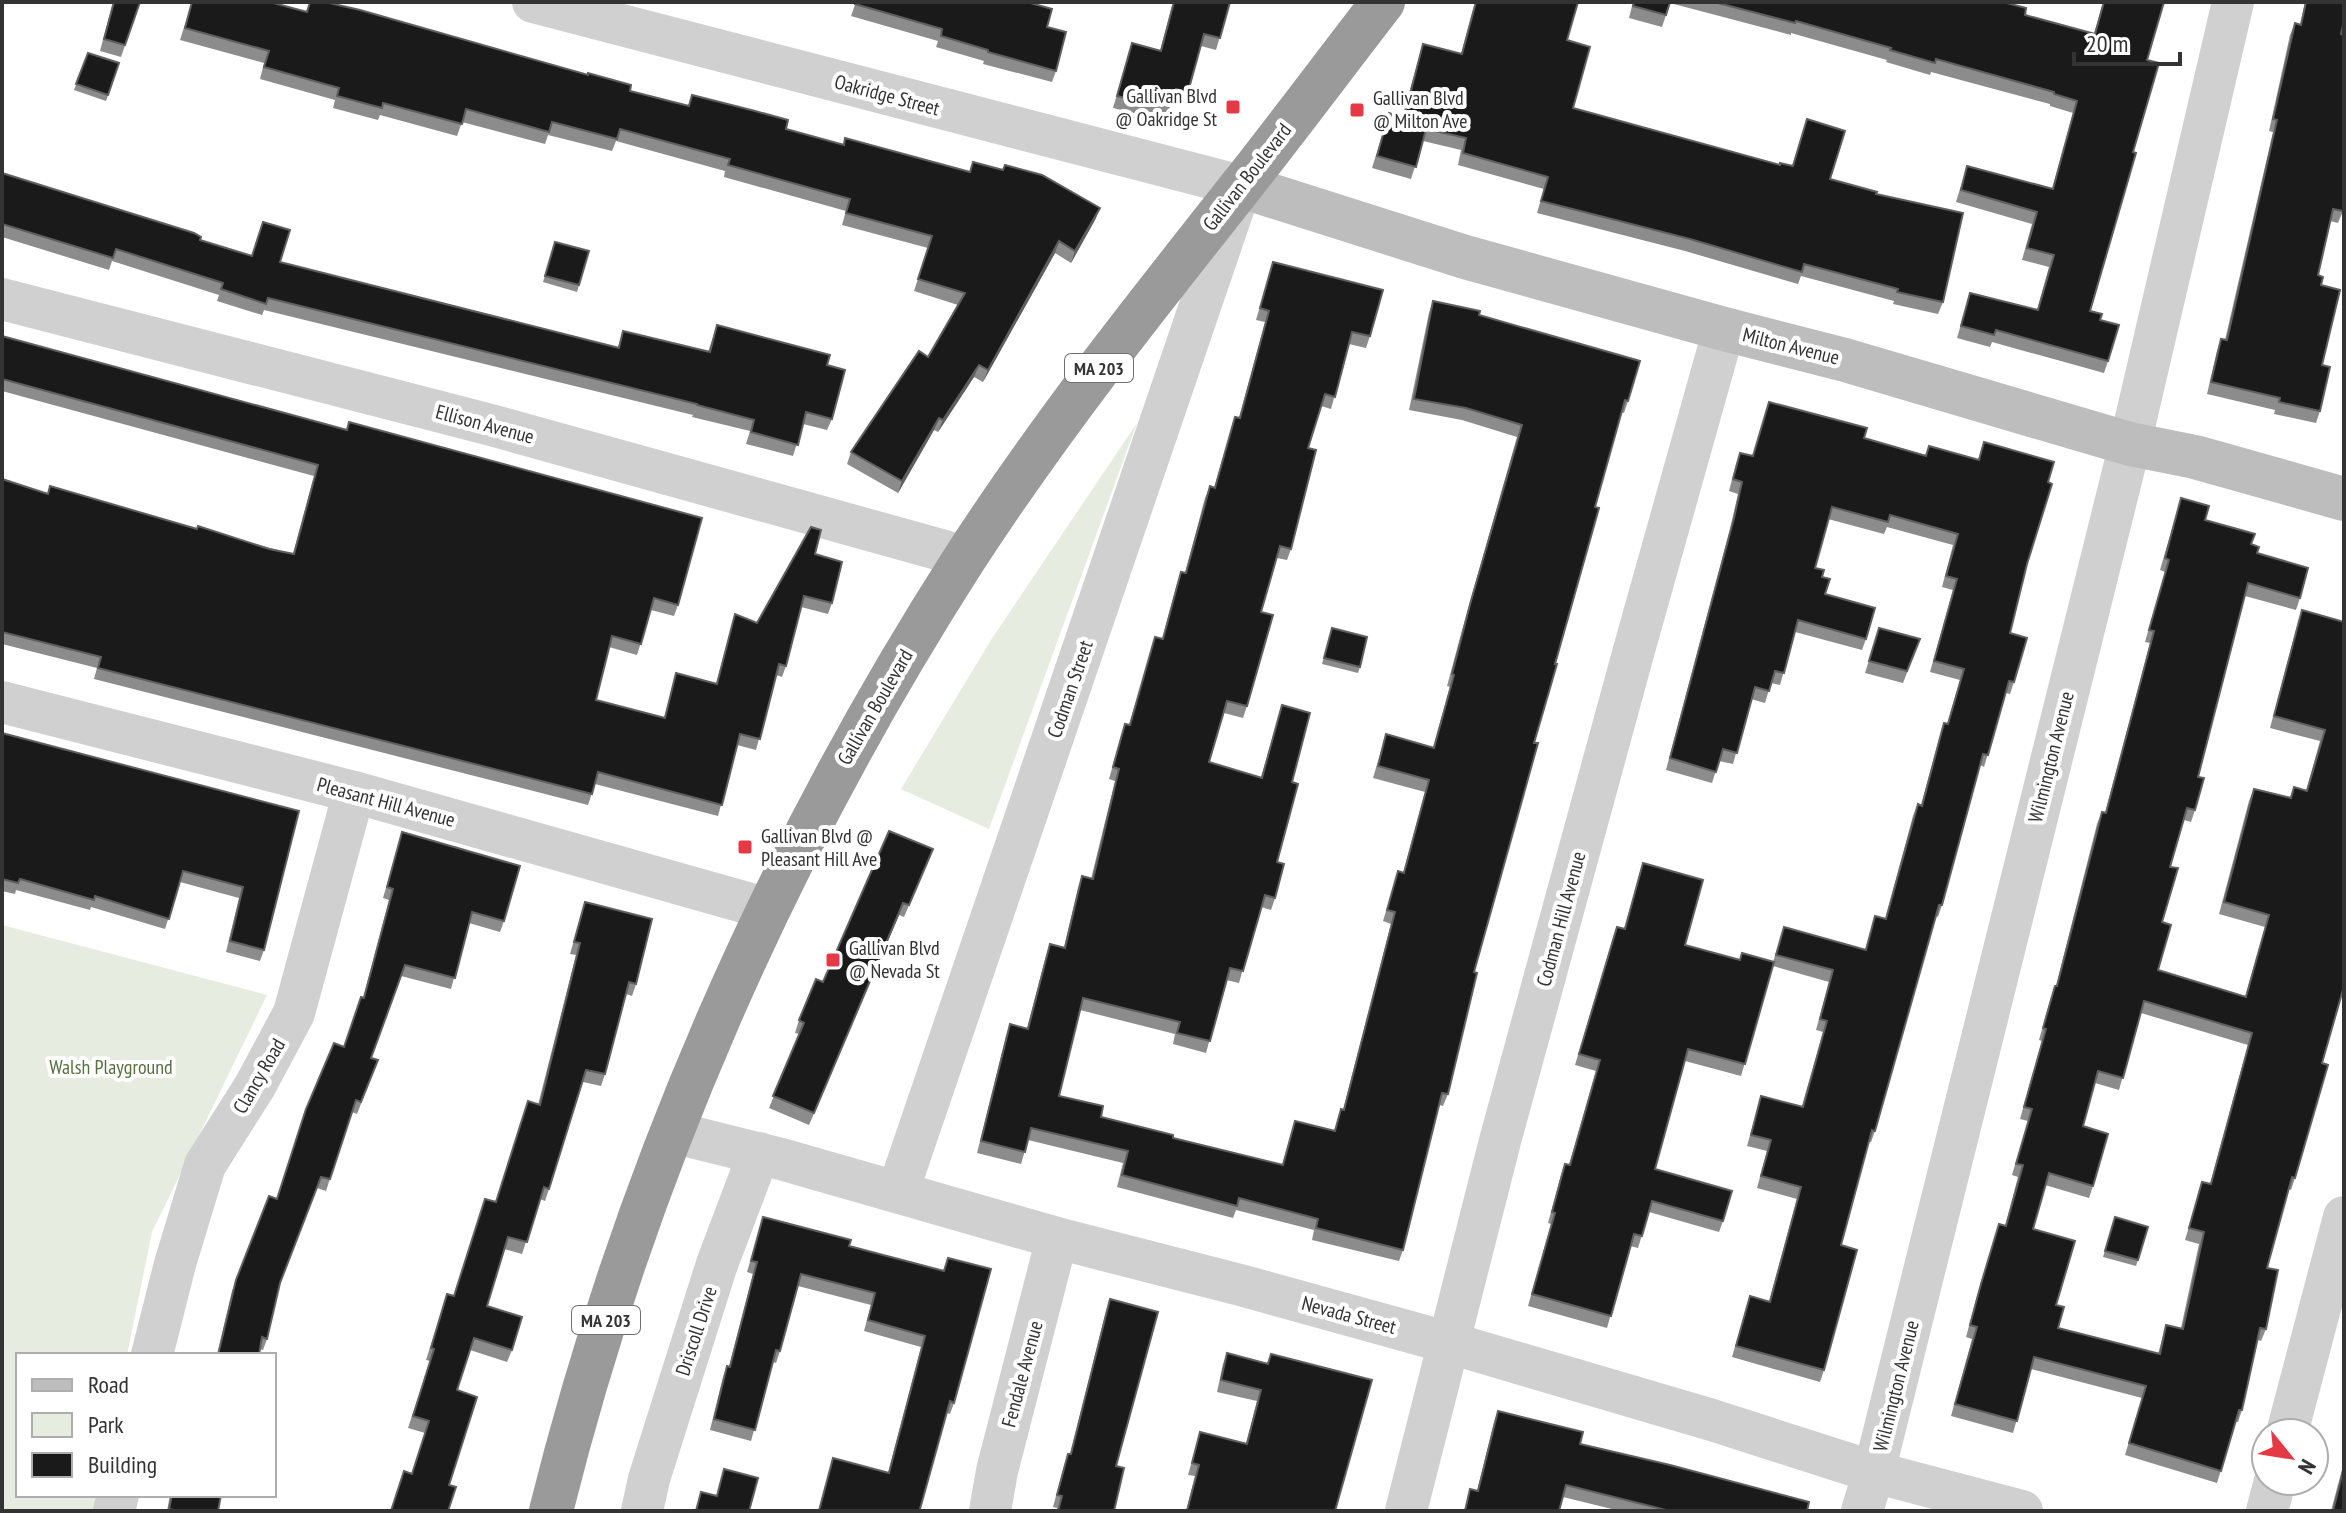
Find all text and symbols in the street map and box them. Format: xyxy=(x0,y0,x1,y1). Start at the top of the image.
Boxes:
scale bar xyxy=(2074,16,2180,66)
text: 20 m xyxy=(2086,28,2128,59)
street label: Oakridge Street xyxy=(832,68,943,122)
place label: Gallivan Blvd @ Oakridge St xyxy=(1115,83,1217,132)
place label: Gallivan Blvd @ Milton Ave xyxy=(1373,85,1467,134)
marker: Gallivan Blvd @ Oakridge St xyxy=(1224,98,1242,116)
marker: Gallivan Blvd @ Milton Ave xyxy=(1348,101,1366,119)
street label: Gallivan Boulevard xyxy=(1197,118,1297,236)
street label: Milton Avenue xyxy=(1740,321,1842,371)
road number: MA 203 xyxy=(1065,354,1133,382)
street label: Ellison Avenue xyxy=(433,398,537,450)
street label: Codman Street xyxy=(1041,636,1099,741)
street label: Gallivan Boulevard xyxy=(831,644,919,770)
street label: Wilmington Avenue xyxy=(2022,689,2080,825)
street label: Pleasant Hill Avenue xyxy=(314,771,458,833)
place label: Gallivan Blvd @ Pleasant Hill Ave xyxy=(761,823,877,872)
marker: Gallivan Blvd @ Pleasant Hill Ave xyxy=(736,838,754,856)
street label: Codman Hill Avenue xyxy=(1531,849,1591,989)
place label: Gallivan Blvd @ Nevada St xyxy=(849,935,940,984)
marker: Gallivan Blvd @ Nevada St xyxy=(824,951,842,969)
street label: Clancy Road xyxy=(227,1034,291,1118)
park label: Walsh Playground xyxy=(49,1054,173,1080)
street label: Driscoll Drive xyxy=(669,1283,723,1379)
street label: Nevada Street xyxy=(1299,1290,1400,1340)
road number: MA 203 xyxy=(572,1306,640,1334)
street label: Fendale Avenue xyxy=(995,1318,1049,1430)
street label: Wilmington Avenue xyxy=(1867,1318,1925,1454)
legend xyxy=(16,1353,276,1497)
text: Road xyxy=(88,1369,129,1400)
text: Park xyxy=(88,1409,124,1440)
north arrow xyxy=(2250,1417,2330,1497)
text: Building xyxy=(88,1449,157,1480)
text: N xyxy=(2292,1455,2322,1479)

